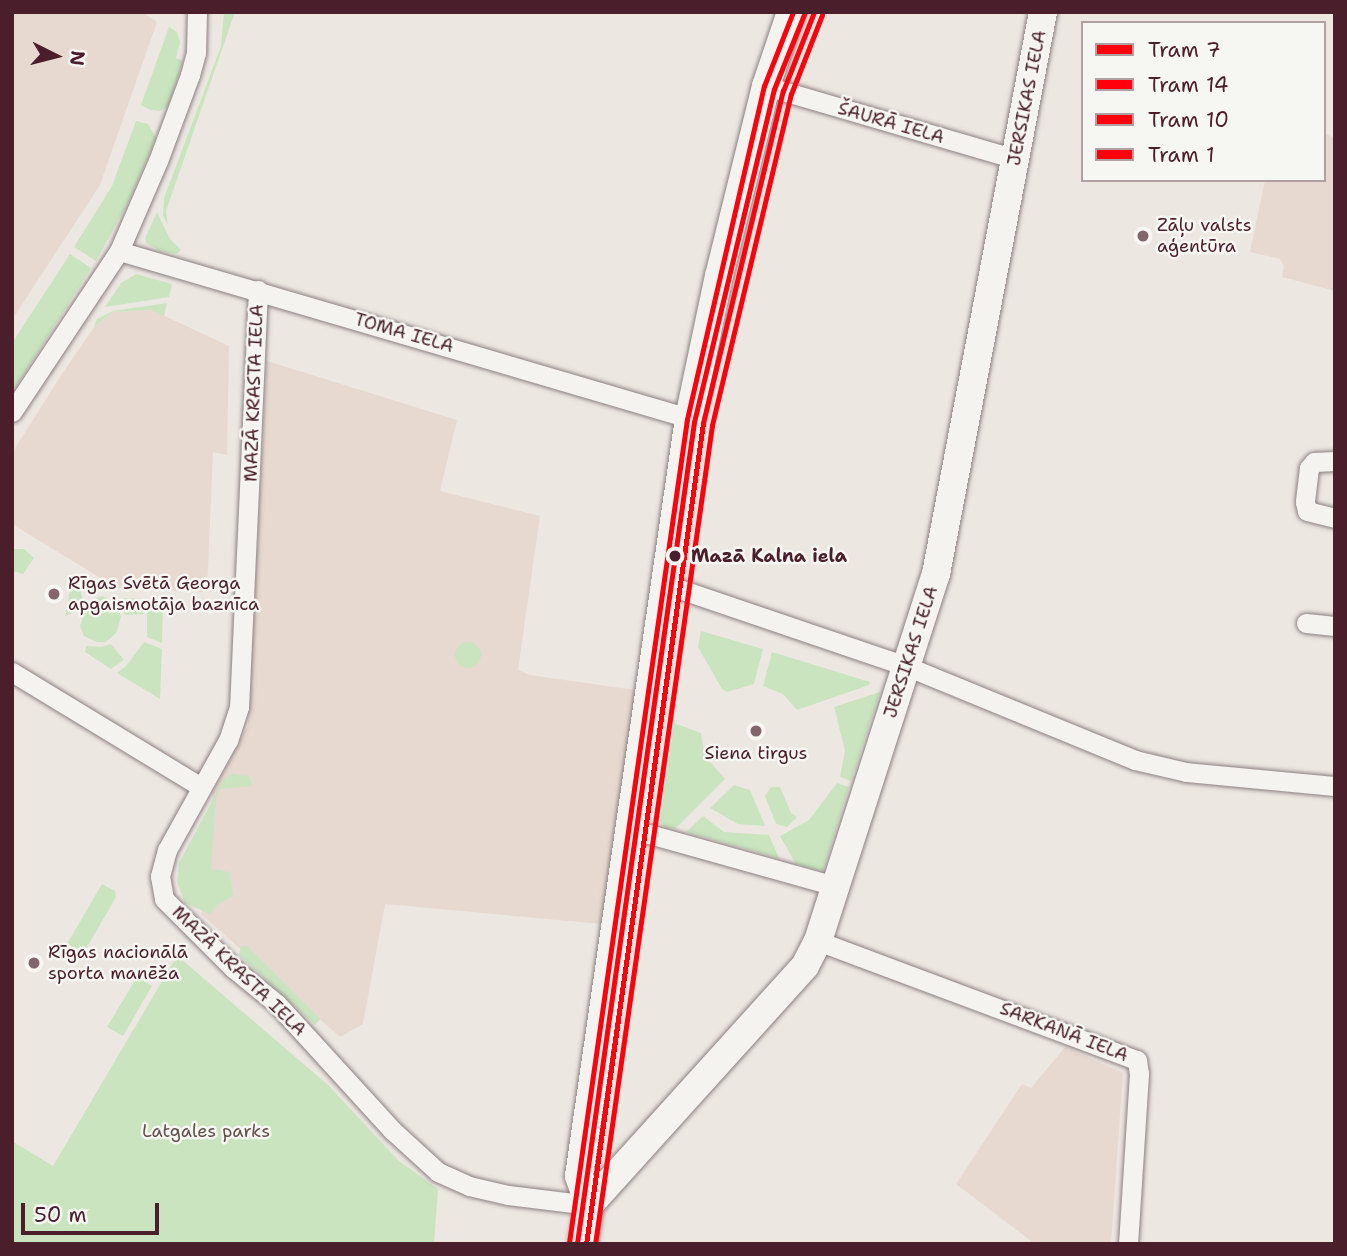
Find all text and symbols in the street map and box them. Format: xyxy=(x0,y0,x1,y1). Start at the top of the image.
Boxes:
north arrow xyxy=(21,21,91,91)
legend xyxy=(1081,21,1326,182)
street label: JERSIKAS IELA xyxy=(1003,28,1051,168)
text: Tram 7 xyxy=(1148,36,1221,64)
text: N xyxy=(64,49,91,67)
text: Tram 14 xyxy=(1148,71,1228,99)
street label: ŠAURĀ IELA xyxy=(835,98,947,148)
text: Tram 10 xyxy=(1148,106,1229,134)
text: Tram 1 xyxy=(1148,141,1215,169)
place label: Zāļu valsts aģentūra xyxy=(1157,215,1252,258)
marker: Zāļu valsts aģentūra xyxy=(1135,228,1151,244)
street label: MAZĀ KRASTA IELA xyxy=(240,304,268,482)
street label: TOMA IELA xyxy=(352,309,456,357)
place label: Mazā Kalna iela xyxy=(691,545,847,567)
marker: Mazā Kalna iela xyxy=(665,546,685,566)
place label: Rīgas Svētā Georga apgaismotāja baznīca xyxy=(68,573,259,616)
street label: JERSIKAS IELA xyxy=(879,583,943,721)
marker: Rīgas Svētā Georga apgaismotāja baznīca xyxy=(46,586,62,602)
marker: Siena tirgus xyxy=(748,723,764,739)
place label: Siena tirgus xyxy=(704,742,808,764)
street label: MAZĀ KRASTA IELA xyxy=(168,901,310,1041)
place label: Rīgas nacionālā sporta manēža xyxy=(48,942,188,984)
marker: Rīgas nacionālā sporta manēža xyxy=(26,955,42,971)
street label: SARKANĀ IELA xyxy=(997,998,1131,1066)
park label: Latgales parks xyxy=(142,1120,270,1142)
scale bar xyxy=(24,1190,163,1234)
text: 50 m xyxy=(34,1201,87,1229)

